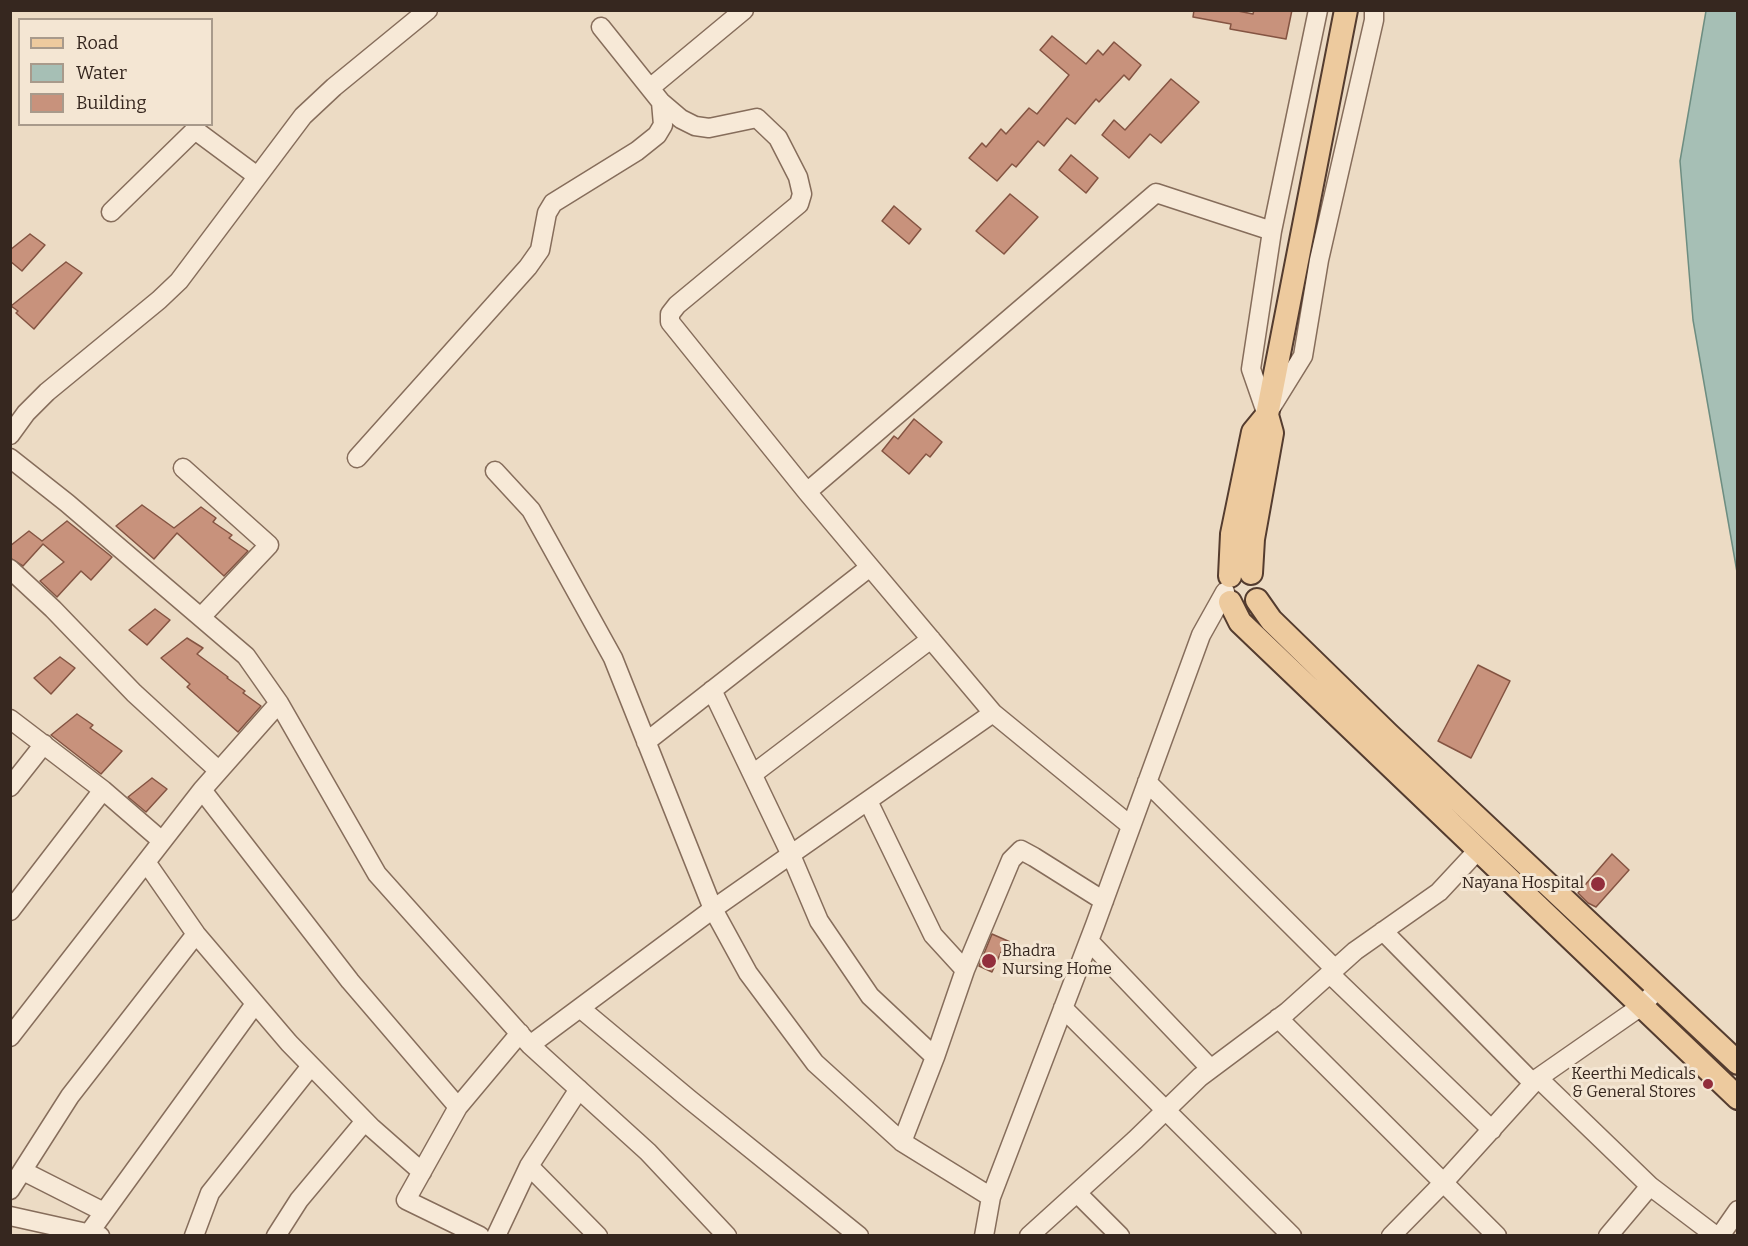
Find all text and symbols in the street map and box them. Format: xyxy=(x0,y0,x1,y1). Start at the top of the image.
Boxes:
legend xyxy=(18,18,213,126)
text: Road xyxy=(76,32,118,54)
text: Water xyxy=(76,62,127,84)
text: Building xyxy=(76,92,147,114)
place label: Nayana Hospital xyxy=(1462,874,1584,894)
marker: Nayana Hospital xyxy=(1589,875,1607,893)
place label: Bhadra Nursing Home xyxy=(1002,942,1112,980)
marker: Bhadra Nursing Home xyxy=(980,952,998,970)
place label: Keerthi Medicals & General Stores xyxy=(1571,1065,1696,1103)
marker: Keerthi Medicals & General Stores xyxy=(1701,1077,1715,1091)

